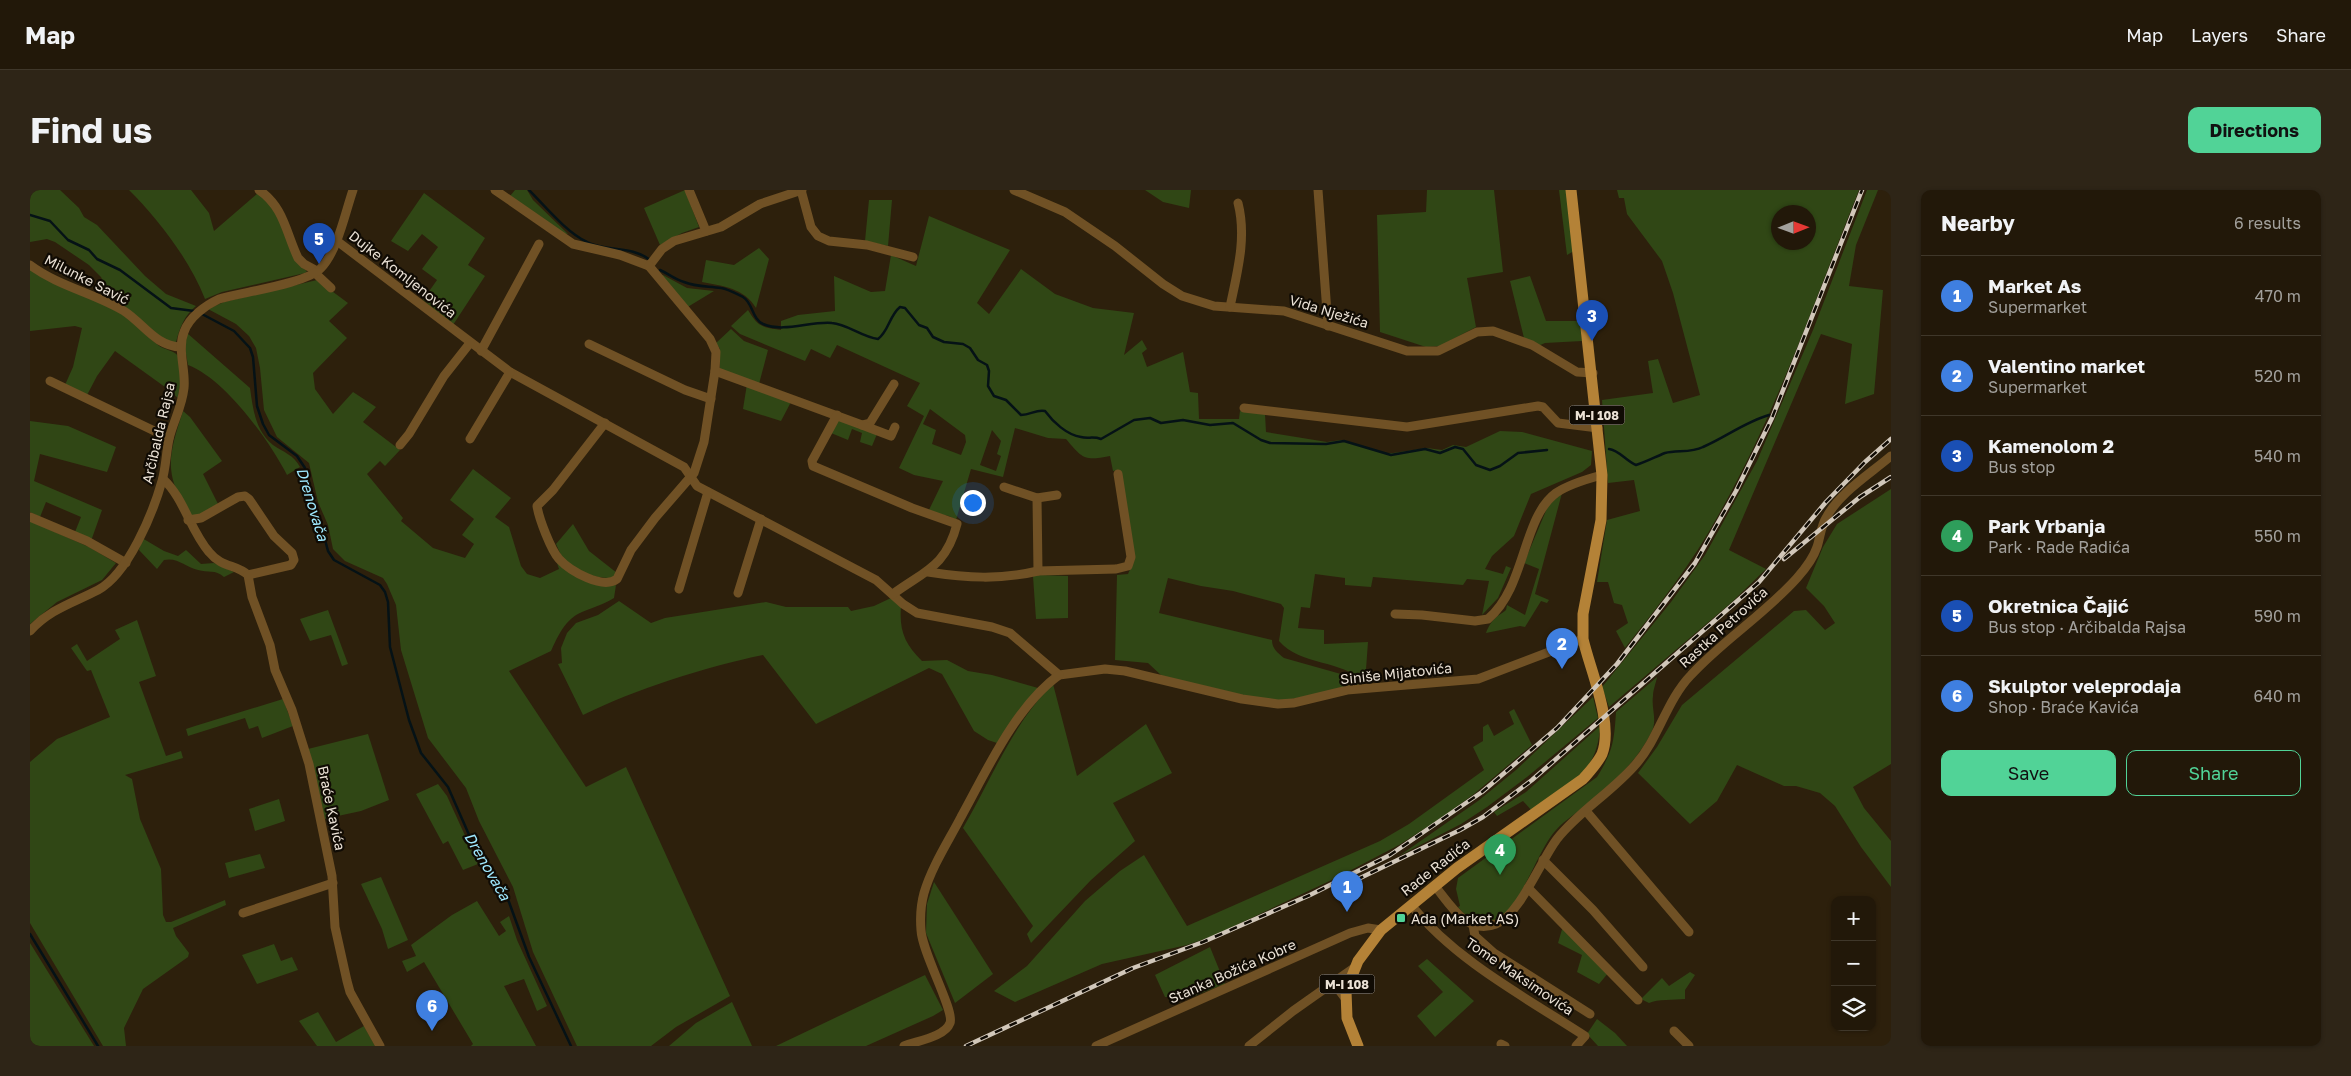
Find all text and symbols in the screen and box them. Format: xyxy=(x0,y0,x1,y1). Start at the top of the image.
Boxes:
text: Map xyxy=(25,20,75,49)
text: Map xyxy=(2126,24,2163,46)
text: Layers xyxy=(2191,24,2248,46)
text: Share xyxy=(2276,24,2326,46)
button: Directions xyxy=(2188,107,2321,153)
text: Find us xyxy=(30,109,152,151)
north arrow xyxy=(1771,205,1816,250)
text: Nearby xyxy=(1941,210,2015,236)
text: 6 results xyxy=(2234,213,2301,233)
pin: 5 xyxy=(303,223,335,264)
street label: Dujke Komljenovića xyxy=(346,227,460,321)
street label: Milunke Savić xyxy=(42,250,132,308)
text: Market As xyxy=(1988,274,2081,297)
text: 1 xyxy=(1953,286,1961,306)
text: 470 m xyxy=(2255,286,2301,306)
street label: Vida Nježića xyxy=(1287,291,1371,331)
text: Supermarket xyxy=(1988,297,2087,317)
pin: 3 xyxy=(1576,300,1608,341)
text: Valentino market xyxy=(1988,354,2145,377)
text: 2 xyxy=(1952,366,1962,386)
text: 520 m xyxy=(2254,366,2301,386)
text: Supermarket xyxy=(1988,377,2087,397)
street label: Arčibalda Rajsa xyxy=(138,381,178,485)
road number: M-I 108 xyxy=(1570,406,1624,424)
text: Kamenolom 2 xyxy=(1988,434,2114,457)
text: 3 xyxy=(1952,446,1962,466)
text: 540 m xyxy=(2254,446,2301,466)
text: Bus stop xyxy=(1988,457,2055,477)
water label: Drenovača xyxy=(293,465,333,543)
your location xyxy=(960,490,986,516)
text: Park Vrbanja xyxy=(1988,514,2105,537)
text: 4 xyxy=(1952,526,1962,546)
text: 550 m xyxy=(2254,526,2301,546)
text: Park · Rade Radića xyxy=(1988,537,2130,557)
street label: Rastka Petrovića xyxy=(1675,583,1771,671)
text: Okretnica Čajić xyxy=(1988,594,2129,617)
text: 5 xyxy=(1952,606,1962,626)
text: 590 m xyxy=(2254,606,2301,626)
text: Bus stop · Arčibalda Rajsa xyxy=(1988,617,2186,637)
pin: 2 xyxy=(1546,628,1578,669)
street label: Siniše Mijatovića xyxy=(1339,659,1453,687)
text: Skulptor veleprodaja xyxy=(1988,674,2181,697)
text: 6 xyxy=(1952,686,1962,706)
text: 640 m xyxy=(2253,686,2301,706)
text: Shop · Braće Kavića xyxy=(1988,697,2139,717)
button: Save xyxy=(1941,750,2116,796)
button: Share xyxy=(2126,750,2301,796)
street label: Braće Kavića xyxy=(315,764,349,852)
water label: Drenovača xyxy=(461,829,515,904)
pin: 4 xyxy=(1484,834,1516,875)
street label: Rade Radića xyxy=(1397,835,1473,899)
pin: 1 xyxy=(1331,871,1363,912)
map controls xyxy=(1831,896,1876,1031)
button: + xyxy=(1831,896,1876,941)
place label: Ada (Market AS) xyxy=(1411,910,1519,927)
marker: Ada (Market AS) xyxy=(1395,912,1407,924)
street label: Tome Maksimovića xyxy=(1463,934,1577,1018)
street label: Stanka Božića Kobre xyxy=(1166,935,1298,1007)
button: − xyxy=(1831,941,1876,986)
road number: M-I 108 xyxy=(1320,974,1374,994)
button: layers xyxy=(1831,986,1876,1031)
pin: 6 xyxy=(416,990,448,1031)

